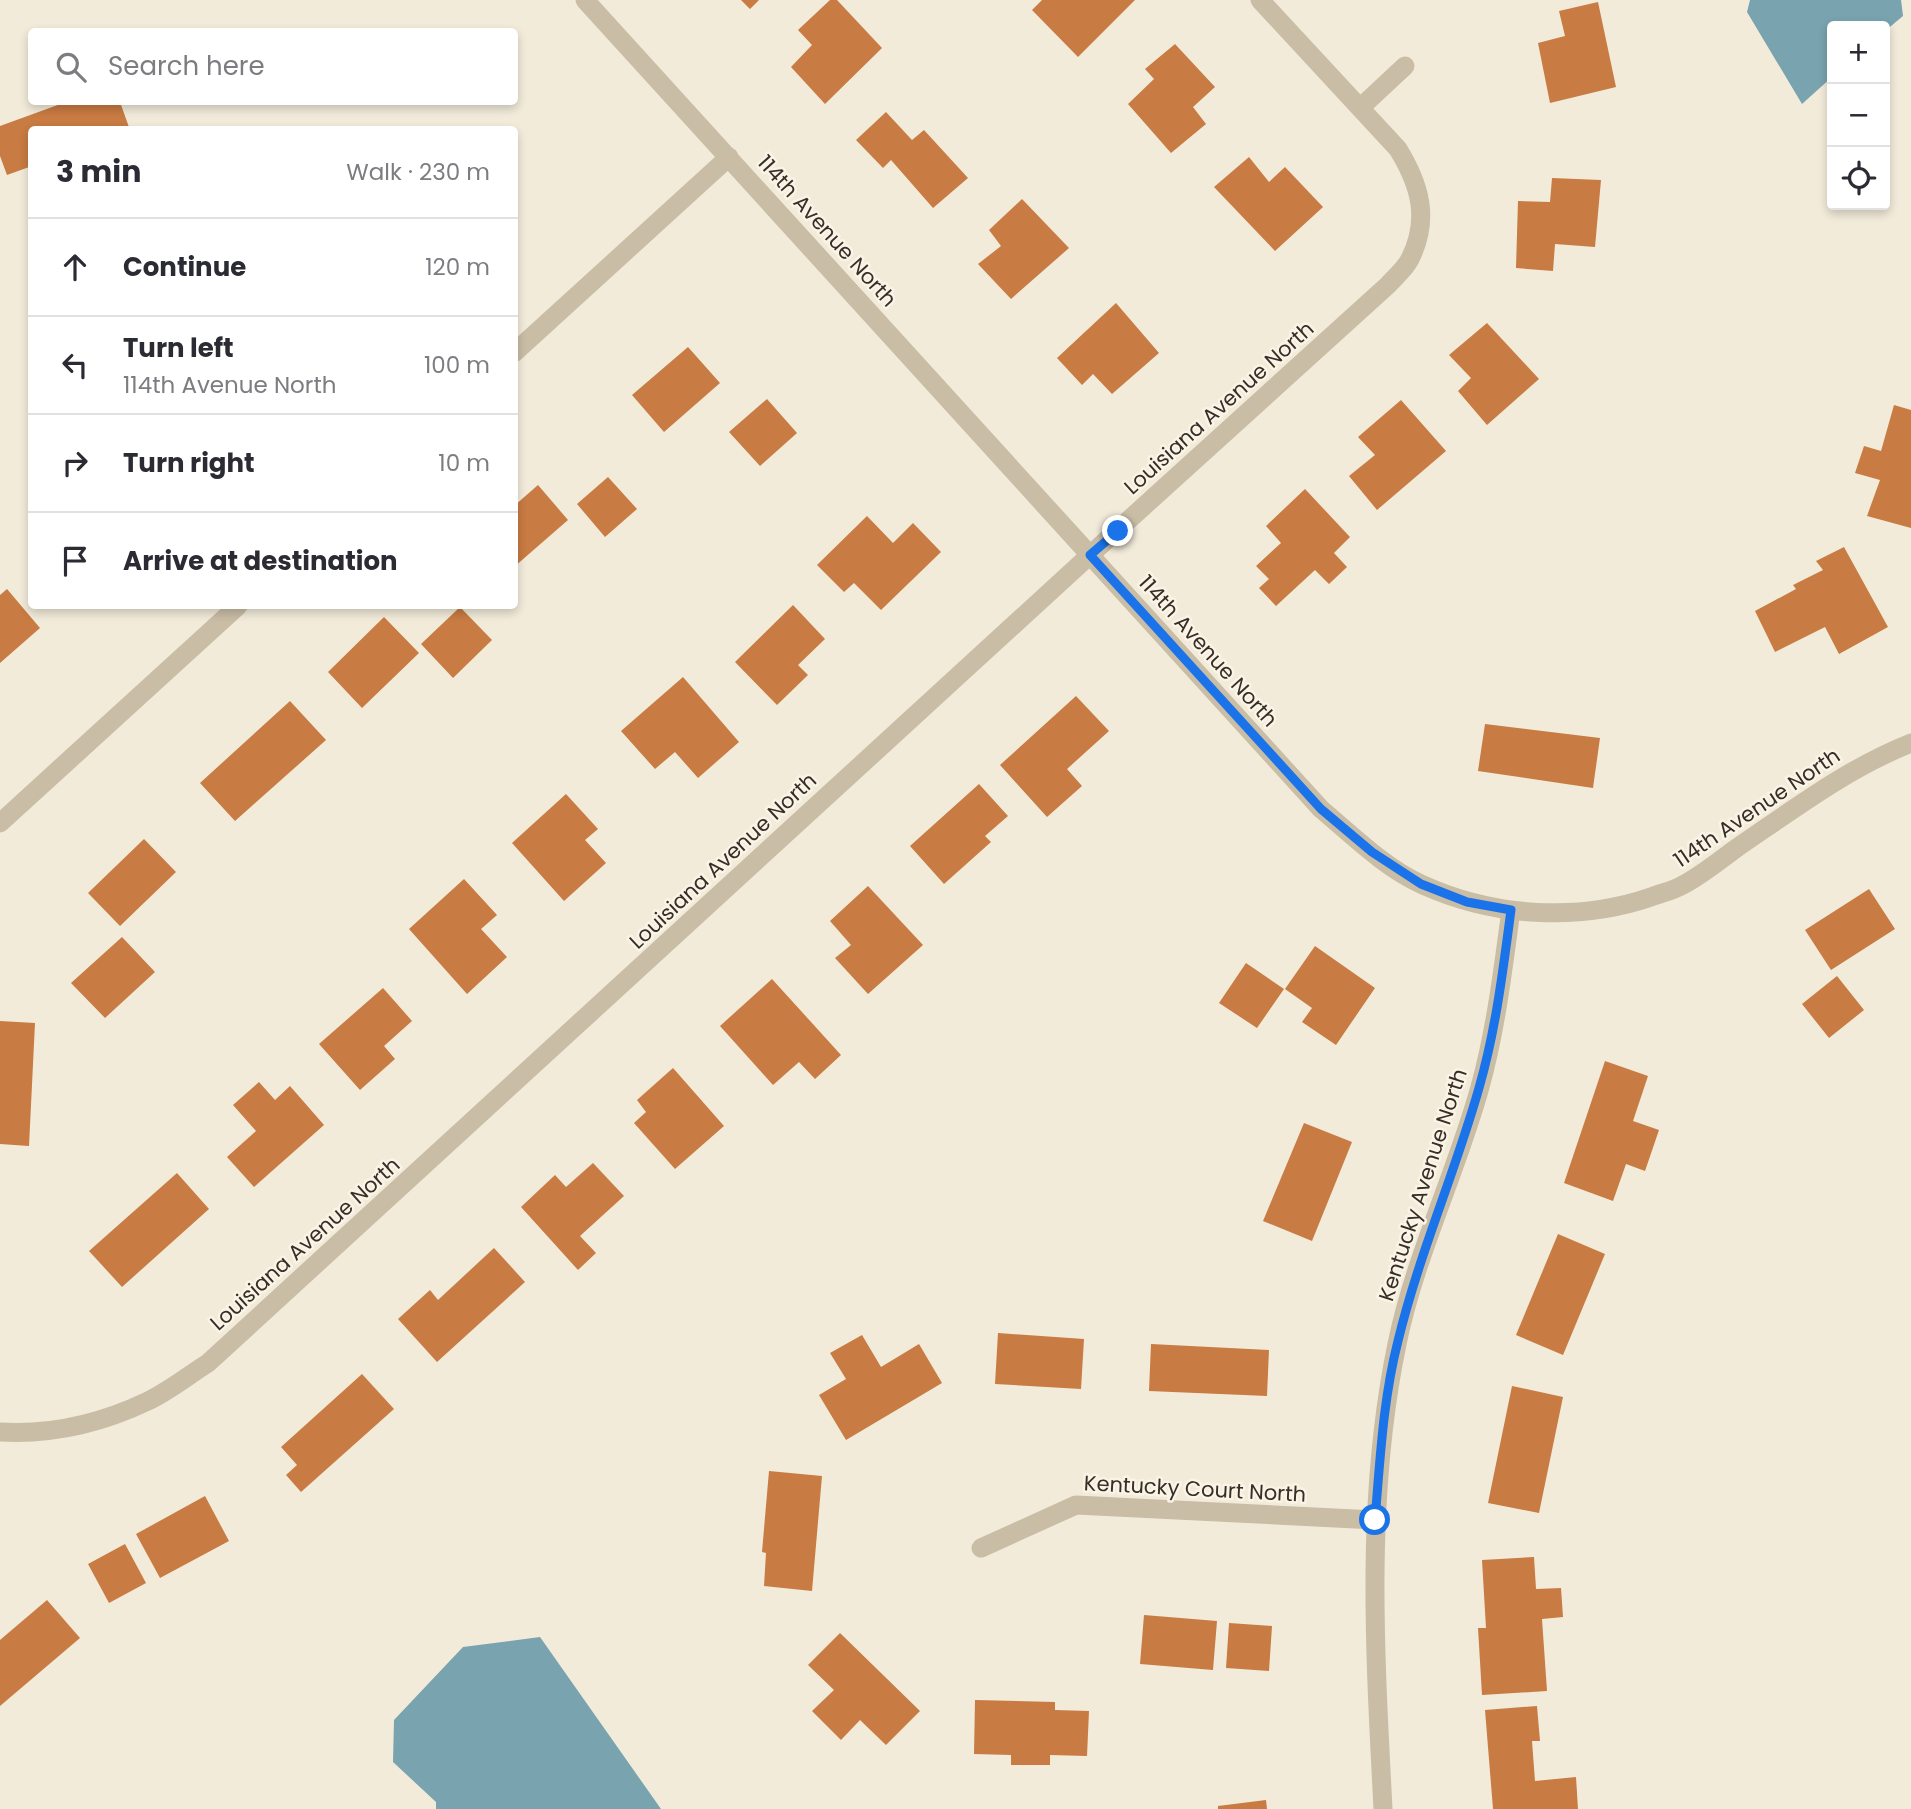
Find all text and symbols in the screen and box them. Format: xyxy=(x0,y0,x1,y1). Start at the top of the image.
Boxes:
map controls xyxy=(1827,21,1890,210)
button: + xyxy=(1827,21,1890,84)
search box xyxy=(28,28,518,105)
icon: search xyxy=(52,48,90,86)
text: Search here xyxy=(108,48,265,84)
button: − xyxy=(1827,84,1890,147)
button: locate xyxy=(1827,147,1890,210)
street label: 114th Avenue North xyxy=(751,149,903,313)
text: 3 min xyxy=(56,150,141,193)
text: Walk · 230 m xyxy=(346,156,490,188)
icon: ahead xyxy=(56,248,94,286)
text: Continue xyxy=(123,249,246,285)
text: 120 m xyxy=(425,251,490,283)
street label: Louisiana Avenue North xyxy=(1117,314,1320,501)
text: Turn left xyxy=(123,330,234,366)
icon: left xyxy=(56,346,94,384)
text: 100 m xyxy=(424,349,490,381)
text: 114th Avenue North xyxy=(123,369,337,401)
icon: right xyxy=(56,444,94,482)
text: Turn right xyxy=(123,445,255,481)
text: 10 m xyxy=(438,447,490,479)
route end xyxy=(1102,515,1133,546)
icon: arrive xyxy=(56,542,94,580)
text: Arrive at destination xyxy=(123,543,398,579)
street label: 114th Avenue North xyxy=(1132,569,1284,733)
street label: 114th Avenue North xyxy=(1668,741,1846,874)
street label: Louisiana Avenue North xyxy=(623,766,823,955)
street label: Kentucky Avenue North xyxy=(1371,1065,1474,1305)
street label: Louisiana Avenue North xyxy=(203,1150,406,1337)
street label: Kentucky Court North xyxy=(1083,1468,1307,1509)
route start xyxy=(1359,1504,1390,1535)

